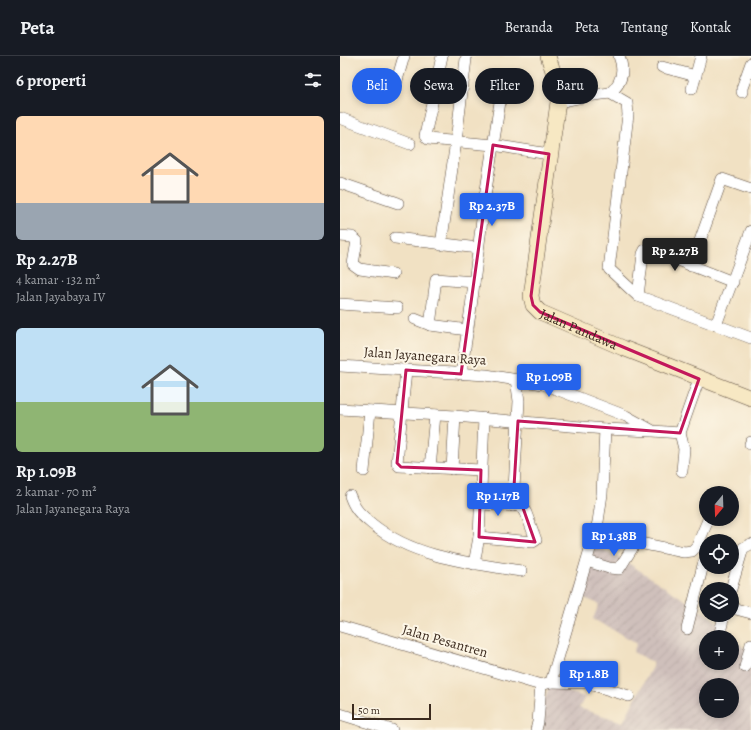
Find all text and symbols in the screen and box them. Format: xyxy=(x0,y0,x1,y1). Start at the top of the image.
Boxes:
text: Peta xyxy=(20,15,55,41)
text: Beranda xyxy=(505,18,553,37)
text: Peta xyxy=(575,18,599,37)
text: Tentang xyxy=(621,18,668,37)
text: Kontak xyxy=(690,18,731,37)
chip: Beli xyxy=(352,68,402,104)
chip: Sewa xyxy=(410,68,467,104)
chip: Filter xyxy=(475,68,534,104)
chip: Baru xyxy=(542,68,598,104)
text: 6 properti xyxy=(16,69,86,92)
icon: filters xyxy=(302,69,324,91)
icon: home xyxy=(134,142,206,214)
pin: Rp 2.37B xyxy=(451,193,533,227)
text: Rp 2.37B xyxy=(469,197,515,214)
pin: Rp 2.27B xyxy=(634,238,716,272)
text: Rp 2.27B xyxy=(651,242,699,259)
text: Rp 2.27B xyxy=(16,248,78,271)
text: 4 kamar · 132 m² xyxy=(16,271,100,288)
text: Jalan Jayabaya IV xyxy=(16,288,105,305)
street label: Jalan Pandawa xyxy=(537,304,621,354)
street label: Jalan Jayanegara Raya xyxy=(363,342,487,370)
icon: home xyxy=(134,354,206,426)
pin: Rp 1.09B xyxy=(508,364,590,398)
text: Rp 1.09B xyxy=(526,368,572,385)
text: Rp 1.09B xyxy=(16,460,77,483)
text: 2 kamar · 70 m² xyxy=(16,483,97,500)
pin: Rp 1.17B xyxy=(457,483,539,517)
north arrow xyxy=(699,486,739,526)
map controls xyxy=(699,486,739,718)
text: Rp 1.17B xyxy=(476,487,520,504)
text: Jalan Jayanegara Raya xyxy=(16,500,130,517)
pin: Rp 1.38B xyxy=(573,523,655,557)
text: Rp 1.38B xyxy=(591,527,637,544)
button: locate xyxy=(699,534,739,574)
button: layers xyxy=(699,582,739,622)
street label: Jalan Pesantren xyxy=(400,620,490,662)
button: + xyxy=(699,630,739,670)
pin: Rp 1.8B xyxy=(552,661,626,695)
text: Rp 1.8B xyxy=(569,665,609,682)
button: − xyxy=(699,678,739,718)
scale bar xyxy=(352,702,431,721)
text: 50 m xyxy=(358,703,380,718)

